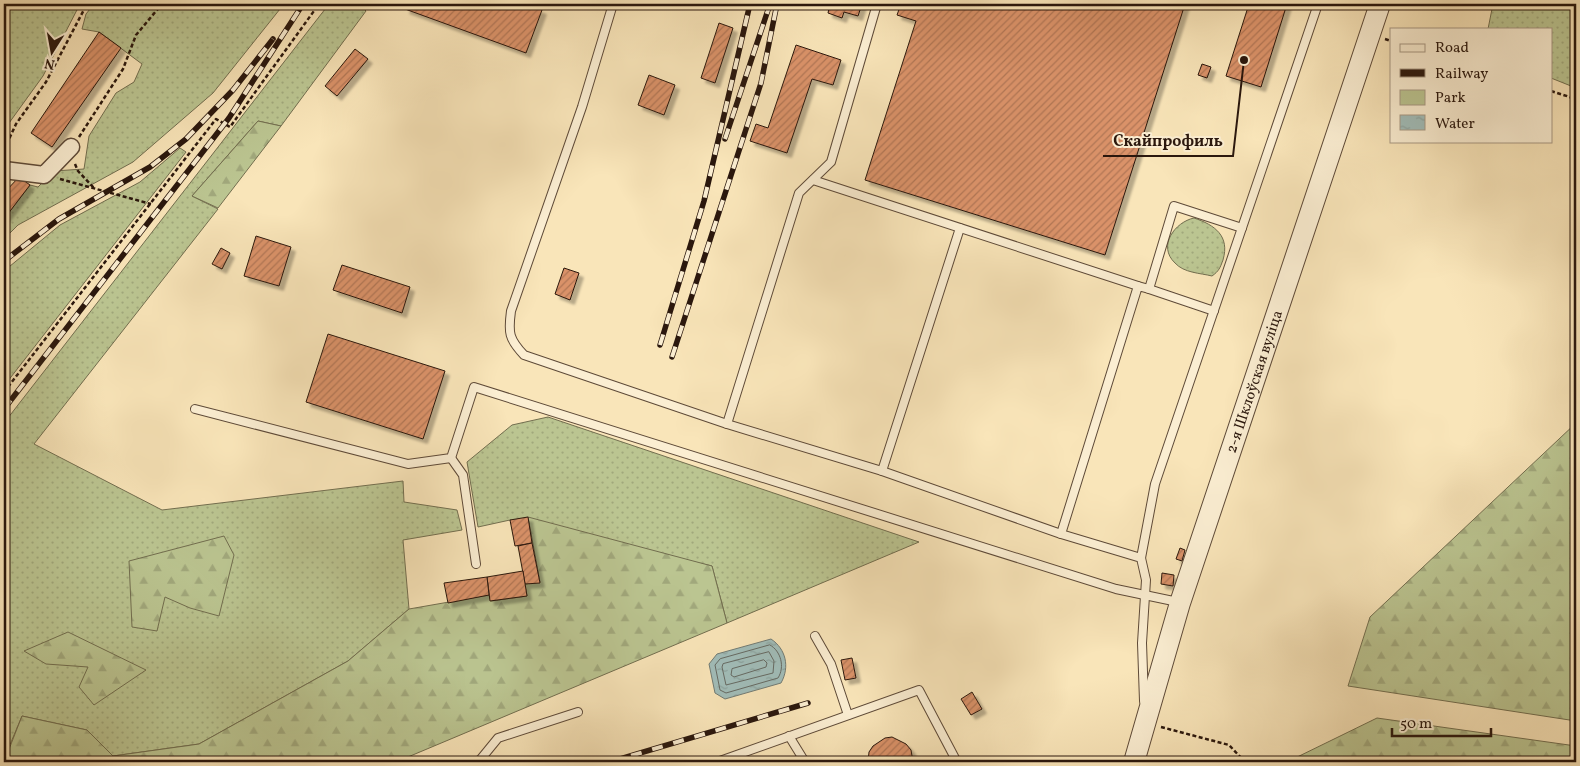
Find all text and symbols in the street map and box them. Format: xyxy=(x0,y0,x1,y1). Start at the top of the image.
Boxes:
north arrow xyxy=(28,28,78,78)
legend xyxy=(1390,28,1552,142)
text: Road xyxy=(1435,38,1469,59)
text: N xyxy=(43,53,57,74)
text: Railway xyxy=(1435,64,1488,85)
text: Park xyxy=(1435,88,1466,109)
text: Water xyxy=(1435,114,1475,135)
callout: Скайпрофиль xyxy=(1103,125,1233,156)
text: Скайпрофиль xyxy=(1113,131,1223,153)
street label: 2-я Шклоўская вуліца xyxy=(1222,308,1289,456)
scale bar xyxy=(1392,706,1491,738)
text: 50 m xyxy=(1400,714,1432,735)

